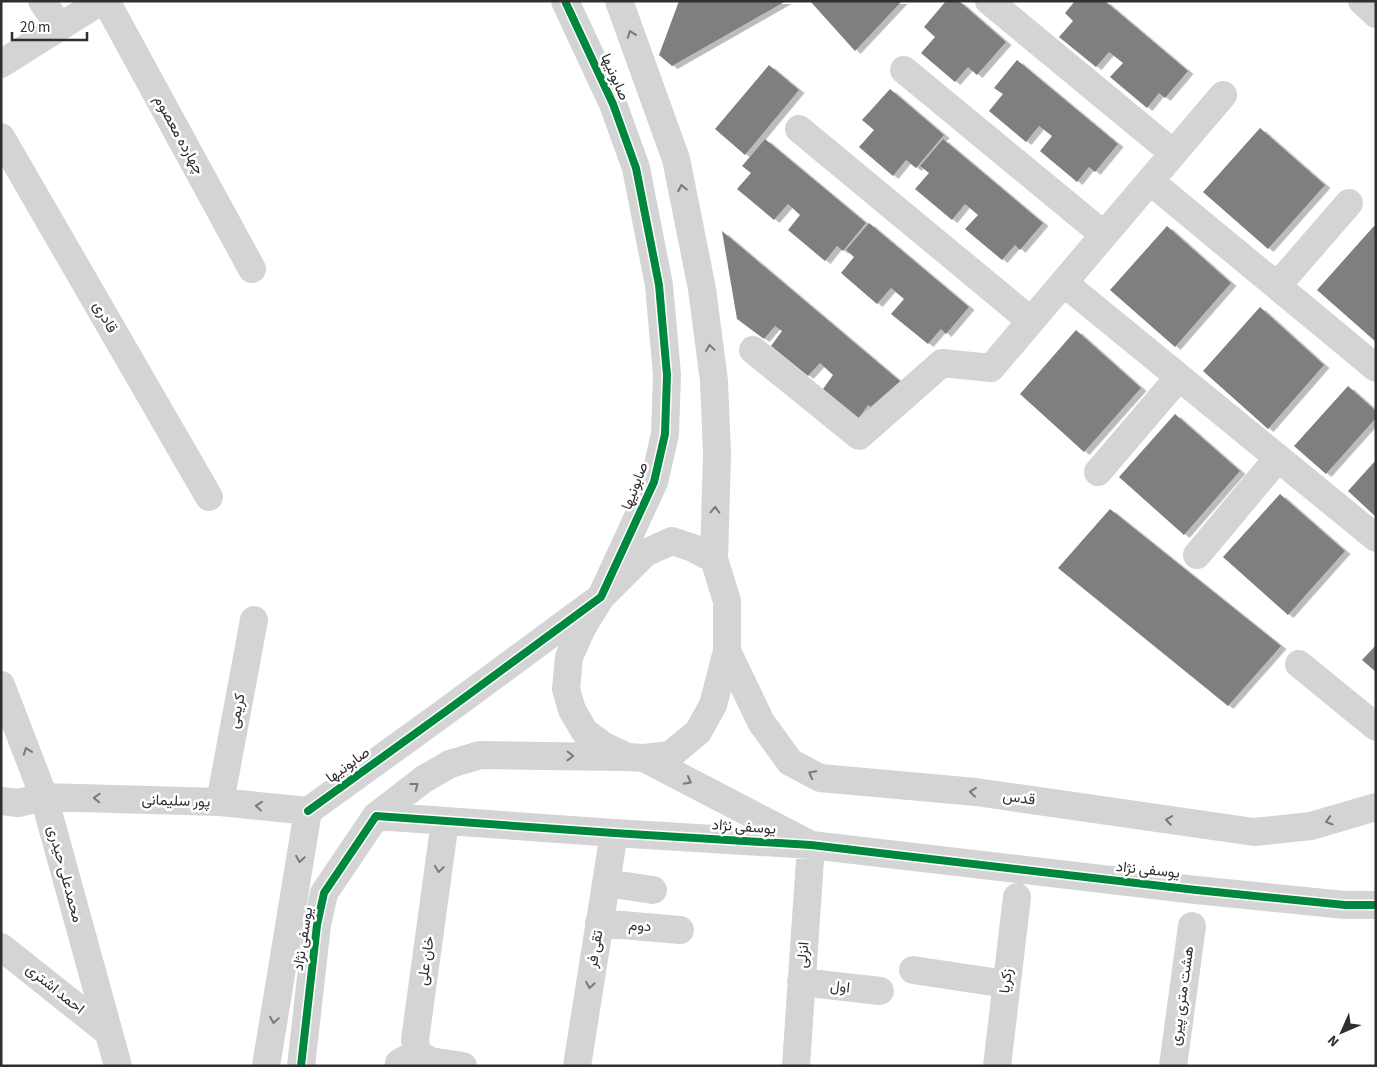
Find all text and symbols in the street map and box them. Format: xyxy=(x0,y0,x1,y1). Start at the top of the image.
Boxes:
scale bar xyxy=(12,10,88,42)
text: 20 m xyxy=(20,17,50,38)
one-way arrow xyxy=(627,30,637,39)
street label: صابونیها xyxy=(595,50,635,104)
street label: چهارده معصوم xyxy=(149,92,209,178)
one-way arrow xyxy=(677,184,687,193)
street label: قادری xyxy=(87,297,123,337)
one-way arrow xyxy=(705,344,716,352)
street label: صابونیها xyxy=(616,459,654,513)
one-way arrow xyxy=(710,506,720,514)
street label: کریمی xyxy=(223,691,251,731)
street label: صابونیها xyxy=(322,742,374,788)
one-way arrow xyxy=(23,747,33,756)
one-way arrow xyxy=(566,751,574,761)
one-way arrow xyxy=(809,770,818,780)
one-way arrow xyxy=(682,775,691,785)
one-way arrow xyxy=(409,783,419,792)
street label: قدس xyxy=(1001,785,1037,811)
one-way arrow xyxy=(969,787,977,798)
street label: پور سلیمانی xyxy=(141,789,211,813)
one-way arrow xyxy=(93,793,101,804)
one-way arrow xyxy=(255,801,263,812)
street label: یوسفی نژاد xyxy=(711,814,777,840)
one-way arrow xyxy=(1164,815,1173,825)
one-way arrow xyxy=(1326,816,1334,826)
street label: محمدعلی حیدری xyxy=(42,823,88,925)
one-way arrow xyxy=(295,856,306,864)
street label: یوسفی نژاد xyxy=(1115,856,1181,884)
one-way arrow xyxy=(434,865,444,873)
street label: یوسفی نژاد xyxy=(288,906,318,972)
street label: دوم xyxy=(628,915,652,937)
street label: تقی فر xyxy=(582,929,608,970)
street label: خان علی xyxy=(412,935,440,987)
street label: انزلی xyxy=(792,941,814,969)
street label: هشت متری پیری xyxy=(1165,945,1199,1047)
street label: احمد اشتری xyxy=(21,959,89,1019)
street label: زکریا xyxy=(994,967,1018,995)
street label: اول xyxy=(829,976,851,998)
one-way arrow xyxy=(585,980,595,989)
north arrow xyxy=(1317,1007,1367,1057)
one-way arrow xyxy=(269,1015,279,1024)
text: N xyxy=(1323,1030,1344,1051)

